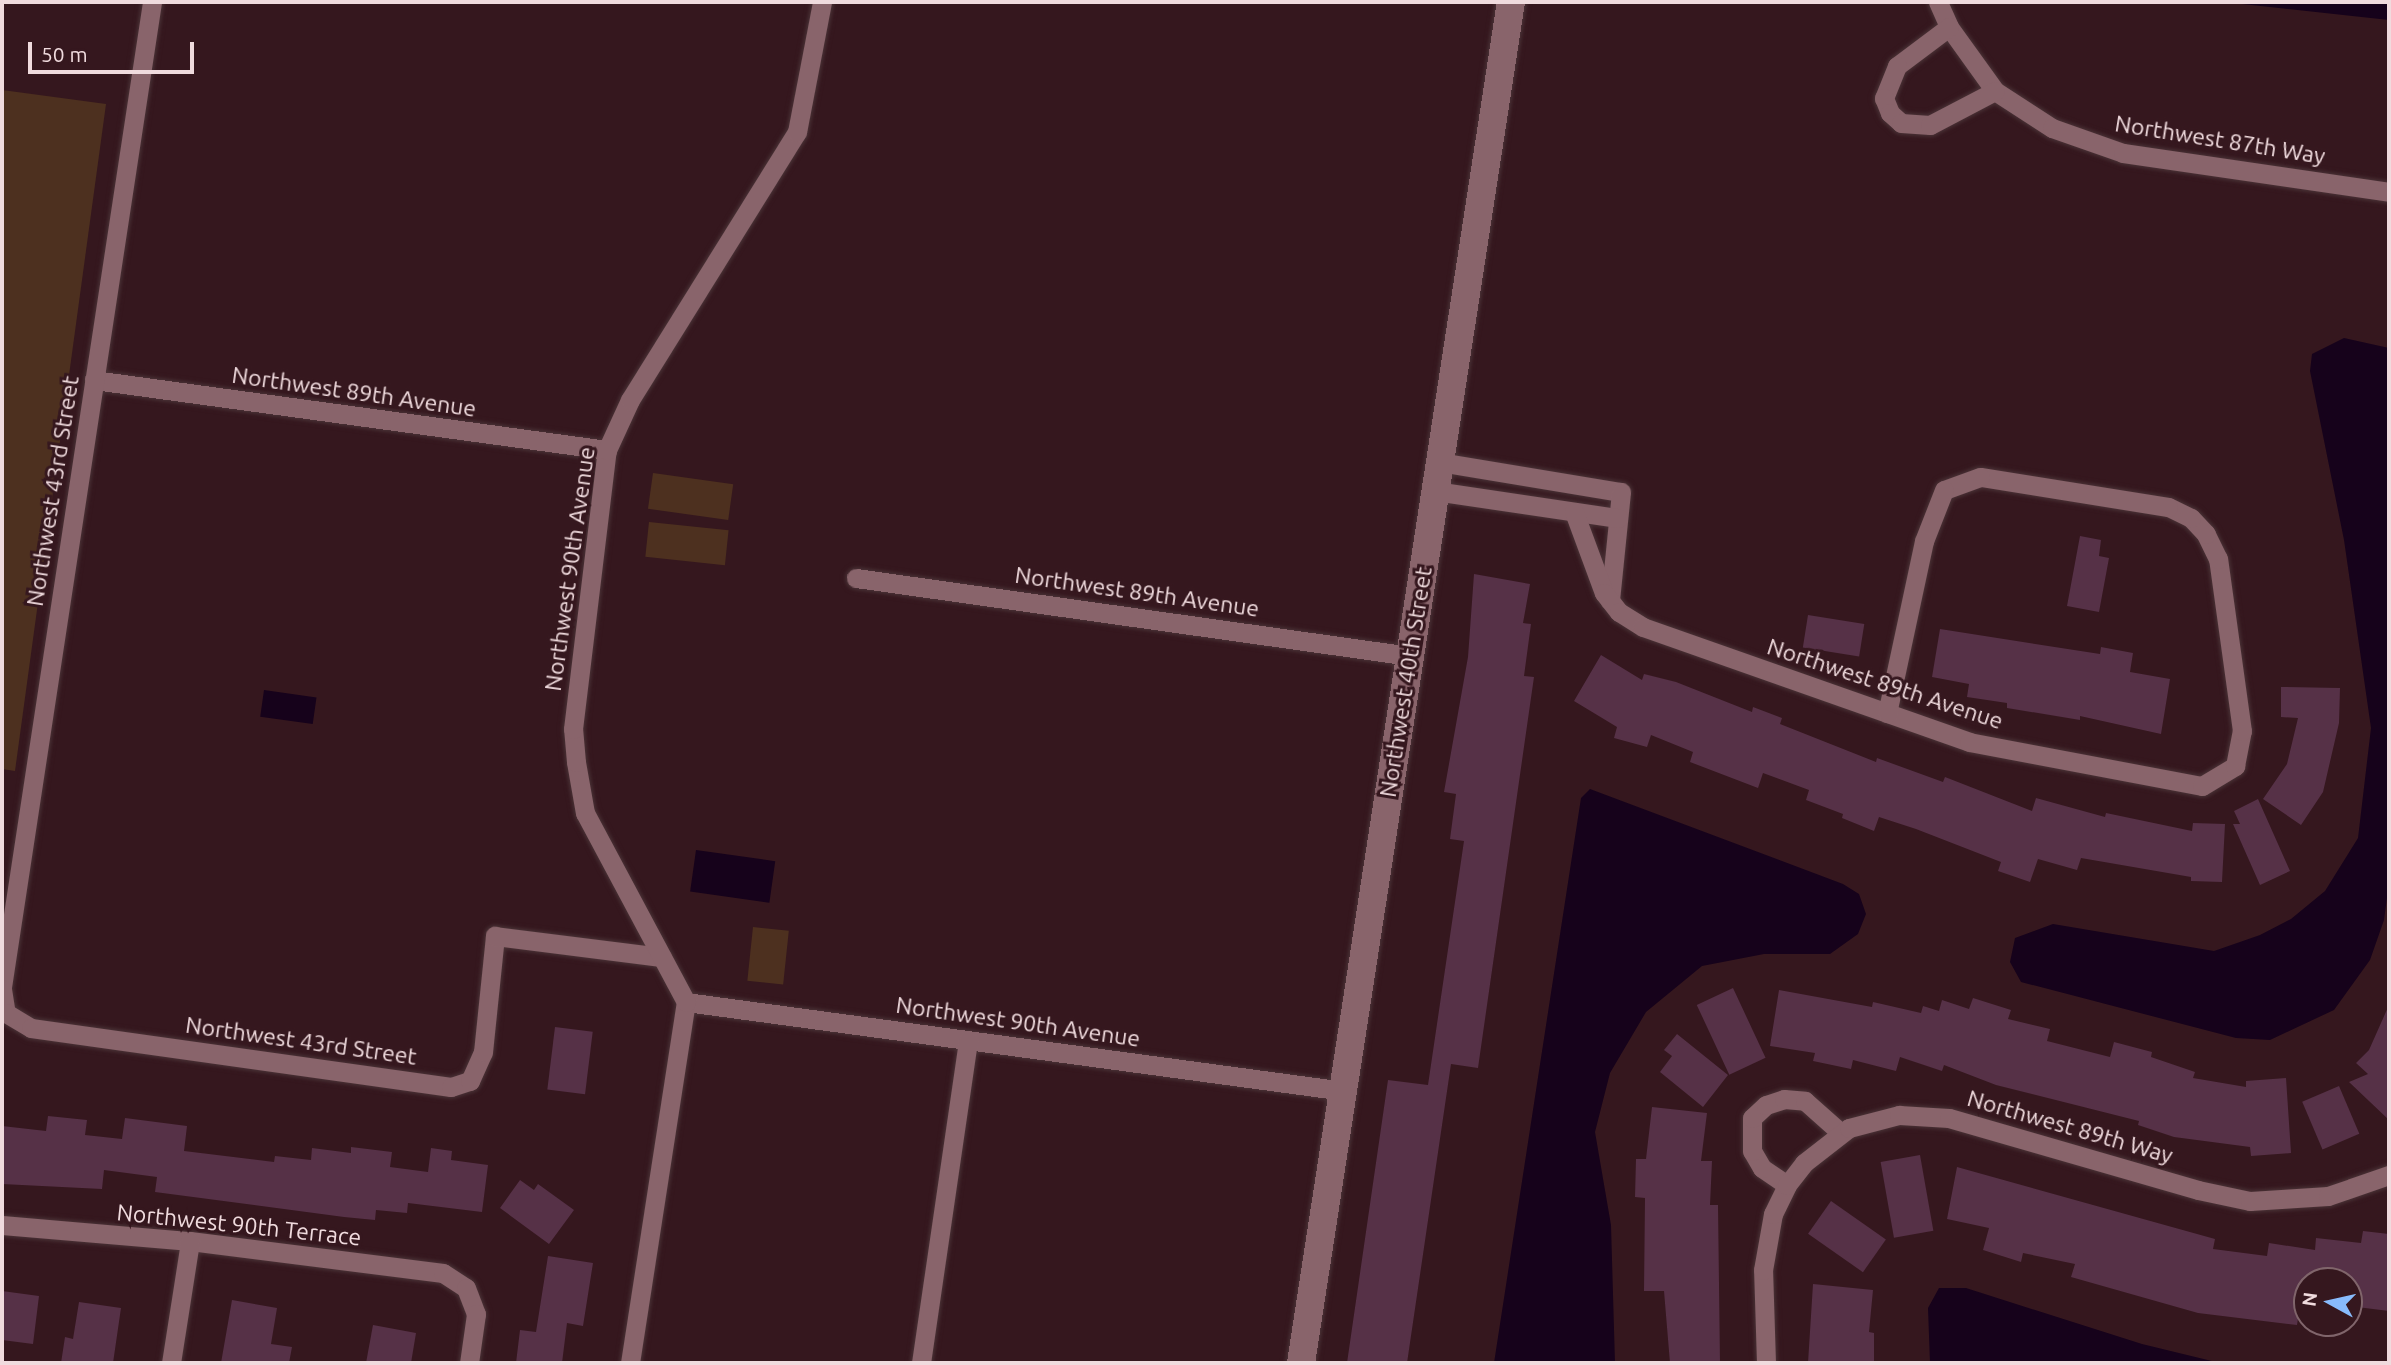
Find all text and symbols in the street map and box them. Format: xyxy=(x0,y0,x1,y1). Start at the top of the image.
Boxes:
scale bar xyxy=(32,28,198,72)
text: 50 m xyxy=(41,42,88,66)
street label: Northwest 87th Way xyxy=(2113,110,2327,170)
street label: Northwest 89th Avenue xyxy=(230,361,478,423)
street label: Northwest 43rd Street xyxy=(21,374,85,608)
street label: Northwest 90th Avenue xyxy=(539,445,601,693)
street label: Northwest 89th Avenue xyxy=(1013,561,1261,623)
street label: Northwest 40th Street xyxy=(1374,565,1438,799)
street label: Northwest 89th Avenue xyxy=(1764,633,2006,735)
street label: Northwest 90th Avenue xyxy=(894,991,1142,1053)
street label: Northwest 43rd Street xyxy=(184,1011,418,1071)
street label: Northwest 89th Way xyxy=(1964,1084,2176,1170)
street label: Northwest 90th Terrace xyxy=(115,1198,363,1252)
north arrow xyxy=(2293,1267,2363,1337)
text: N xyxy=(2297,1291,2321,1308)

